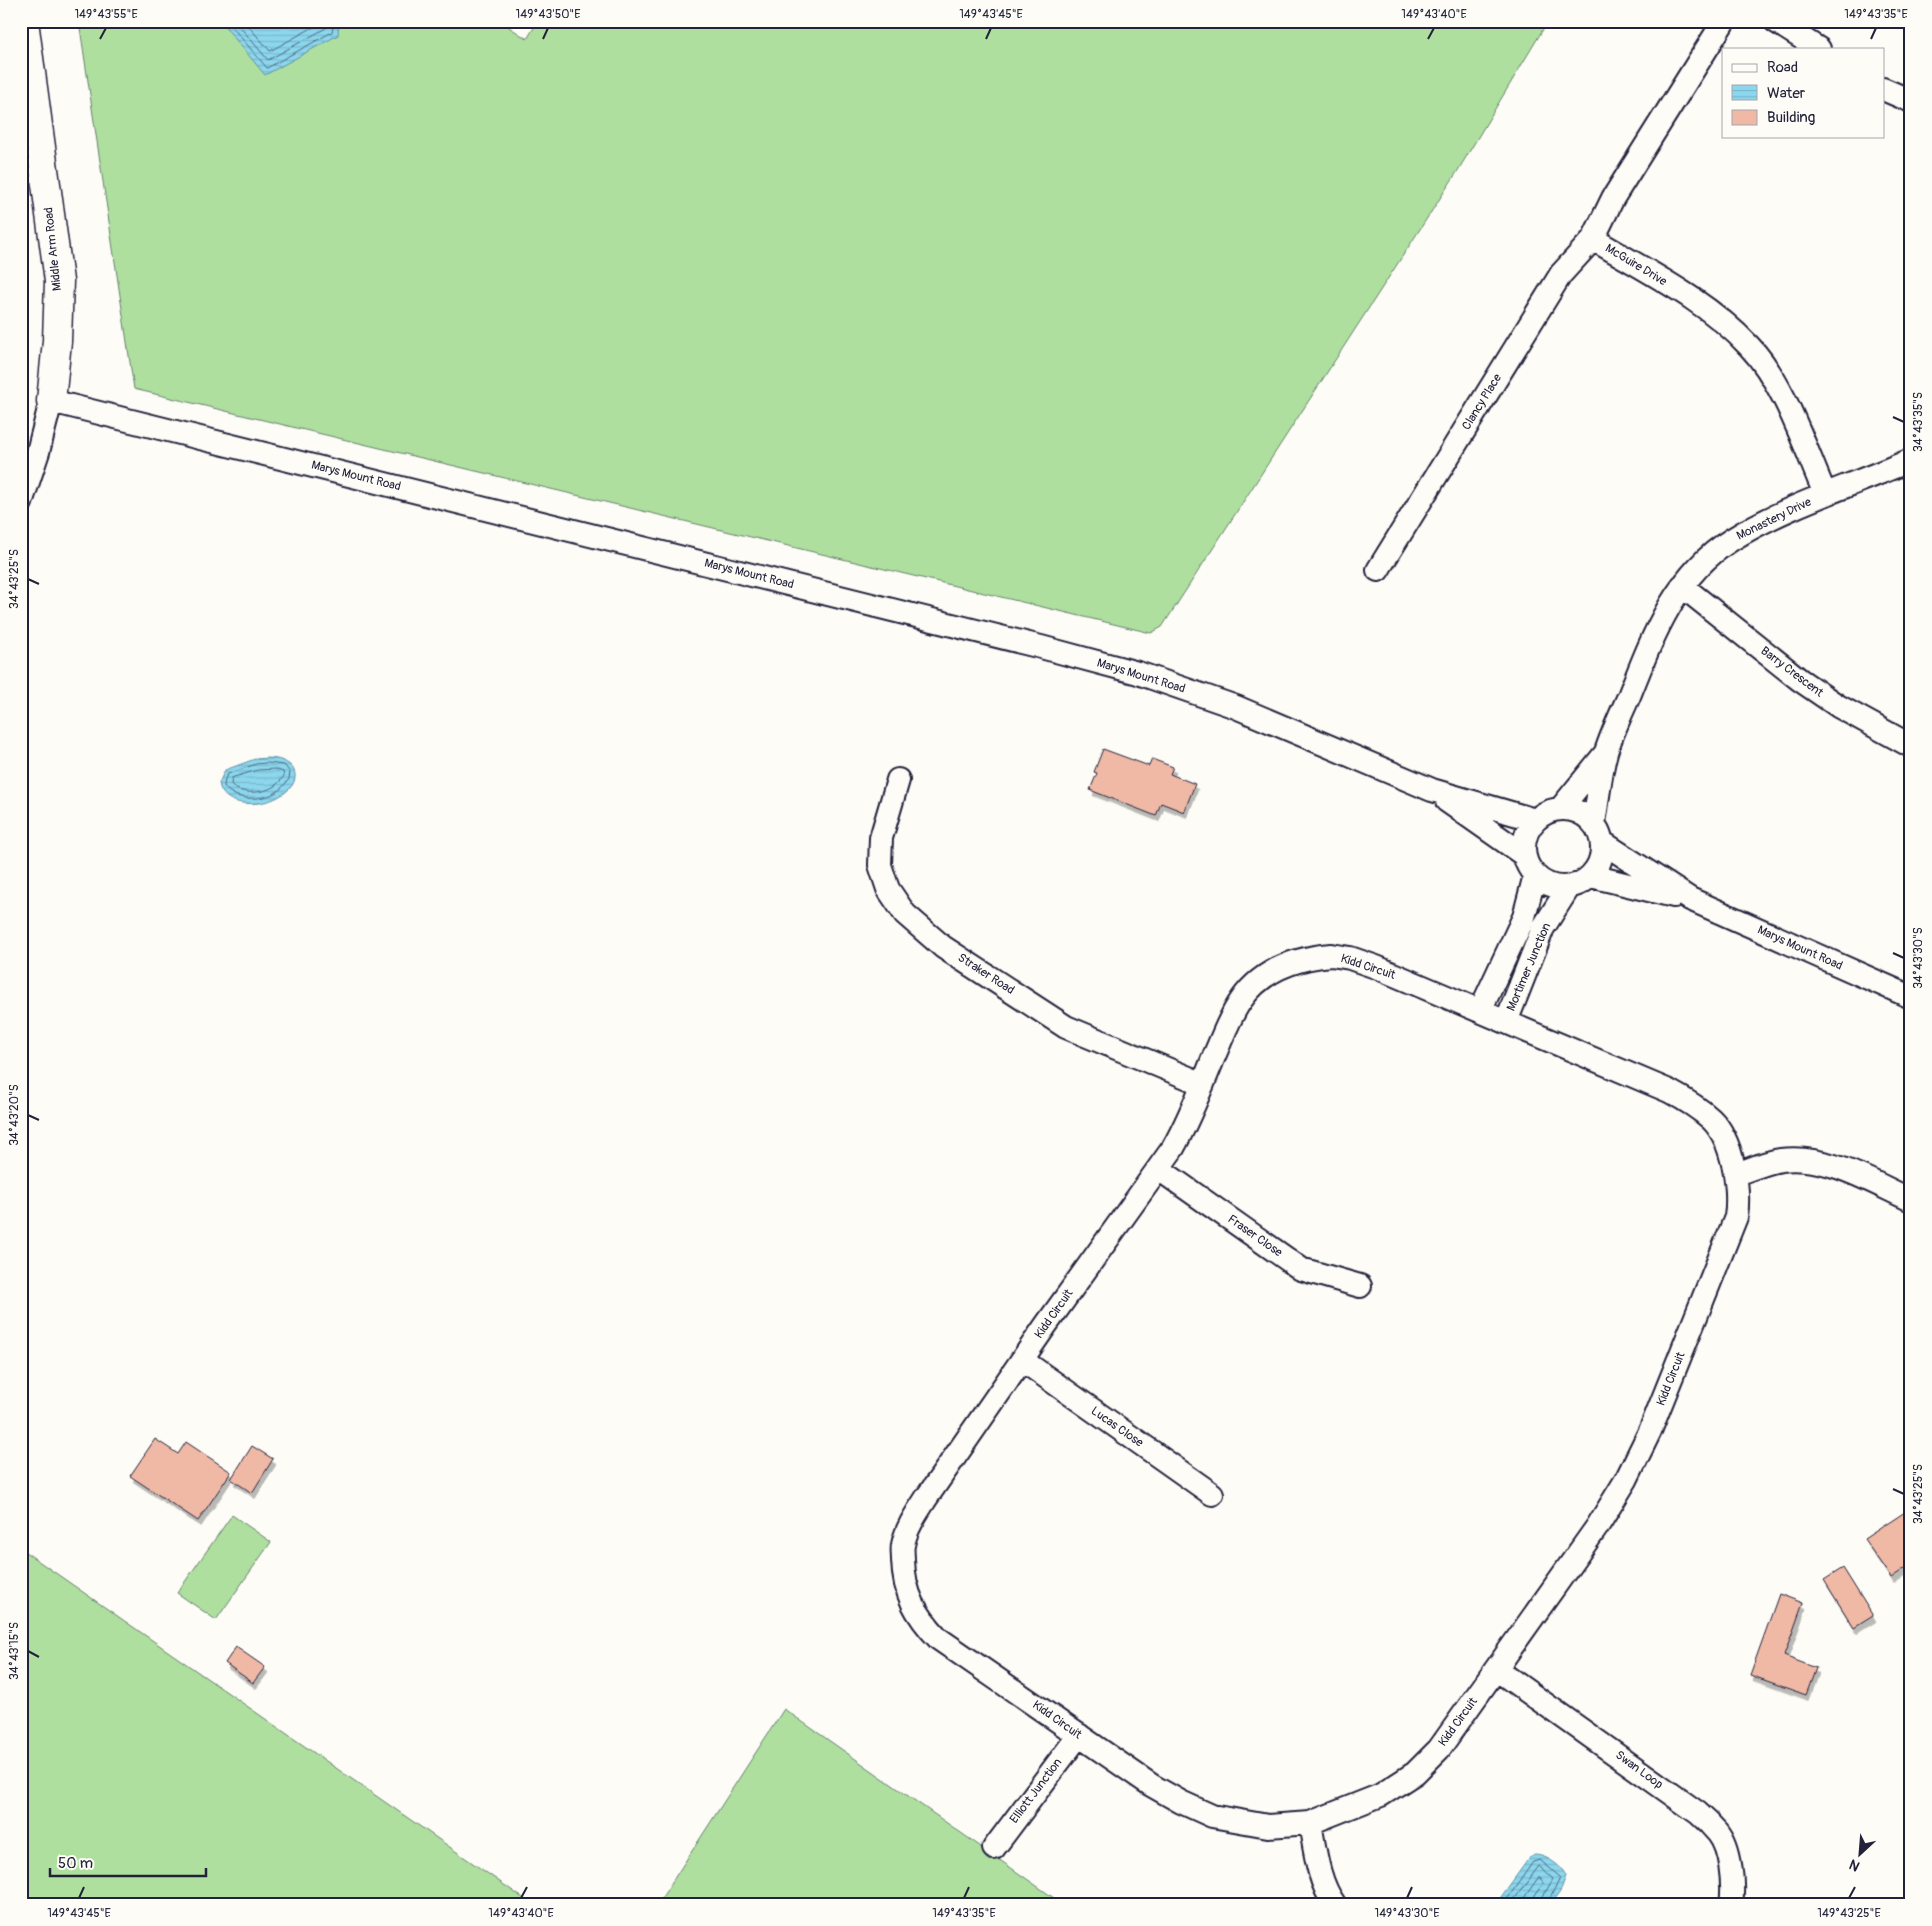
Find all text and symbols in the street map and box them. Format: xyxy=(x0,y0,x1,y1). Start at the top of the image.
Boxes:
text: 149°43'55"E xyxy=(74,7,138,22)
text: 149°43'50"E xyxy=(516,7,580,22)
text: 149°43'45"E xyxy=(959,7,1023,22)
text: 149°43'40"E xyxy=(1401,7,1467,22)
text: 149°43'35"E xyxy=(1844,7,1908,22)
legend xyxy=(1722,48,1884,138)
text: Road xyxy=(1767,58,1798,77)
text: Water xyxy=(1767,84,1806,103)
text: Building xyxy=(1767,108,1815,127)
street label: Middle Arm Road xyxy=(41,206,65,292)
street label: McGuire Drive xyxy=(1603,241,1670,289)
street label: Clancy Place xyxy=(1459,371,1505,433)
text: 34°43'35"S xyxy=(1911,392,1926,452)
street label: Marys Mount Road xyxy=(310,458,402,494)
street label: Monastery Drive xyxy=(1734,494,1814,544)
text: 34°43'25"S xyxy=(7,549,22,609)
street label: Marys Mount Road xyxy=(703,556,795,592)
street label: Barry Crescent xyxy=(1758,644,1826,701)
street label: Marys Mount Road xyxy=(1095,655,1187,697)
street label: Mortimer Junction xyxy=(1504,920,1554,1013)
street label: Marys Mount Road xyxy=(1755,923,1845,974)
text: 34°43'30"S xyxy=(1911,927,1926,989)
street label: Straker Road xyxy=(955,950,1017,998)
street label: Kidd Circuit xyxy=(1339,951,1397,983)
text: 34°43'20"S xyxy=(7,1084,22,1146)
street label: Fraser Close xyxy=(1225,1212,1285,1260)
street label: Kidd Circuit xyxy=(1032,1286,1076,1342)
street label: Kidd Circuit xyxy=(1653,1350,1689,1408)
street label: Lucas Close xyxy=(1088,1404,1146,1451)
text: 34°43'25"S xyxy=(1911,1464,1926,1524)
text: 34°43'15"S xyxy=(7,1622,22,1680)
street label: Kidd Circuit xyxy=(1435,1695,1481,1749)
street label: Kidd Circuit xyxy=(1029,1698,1085,1742)
street label: Swan Loop xyxy=(1612,1748,1666,1792)
street label: Elliott Junction xyxy=(1007,1755,1065,1826)
north arrow xyxy=(1834,1828,1884,1878)
scale bar xyxy=(50,1846,206,1878)
text: 50 m xyxy=(58,1854,93,1873)
text: N xyxy=(1847,1856,1863,1875)
text: 149°43'45"E xyxy=(47,1906,111,1921)
text: 149°43'40"E xyxy=(488,1906,554,1921)
text: 149°43'35"E xyxy=(932,1906,996,1921)
text: 149°43'30"E xyxy=(1374,1906,1440,1921)
text: 149°43'25"E xyxy=(1817,1906,1881,1921)

